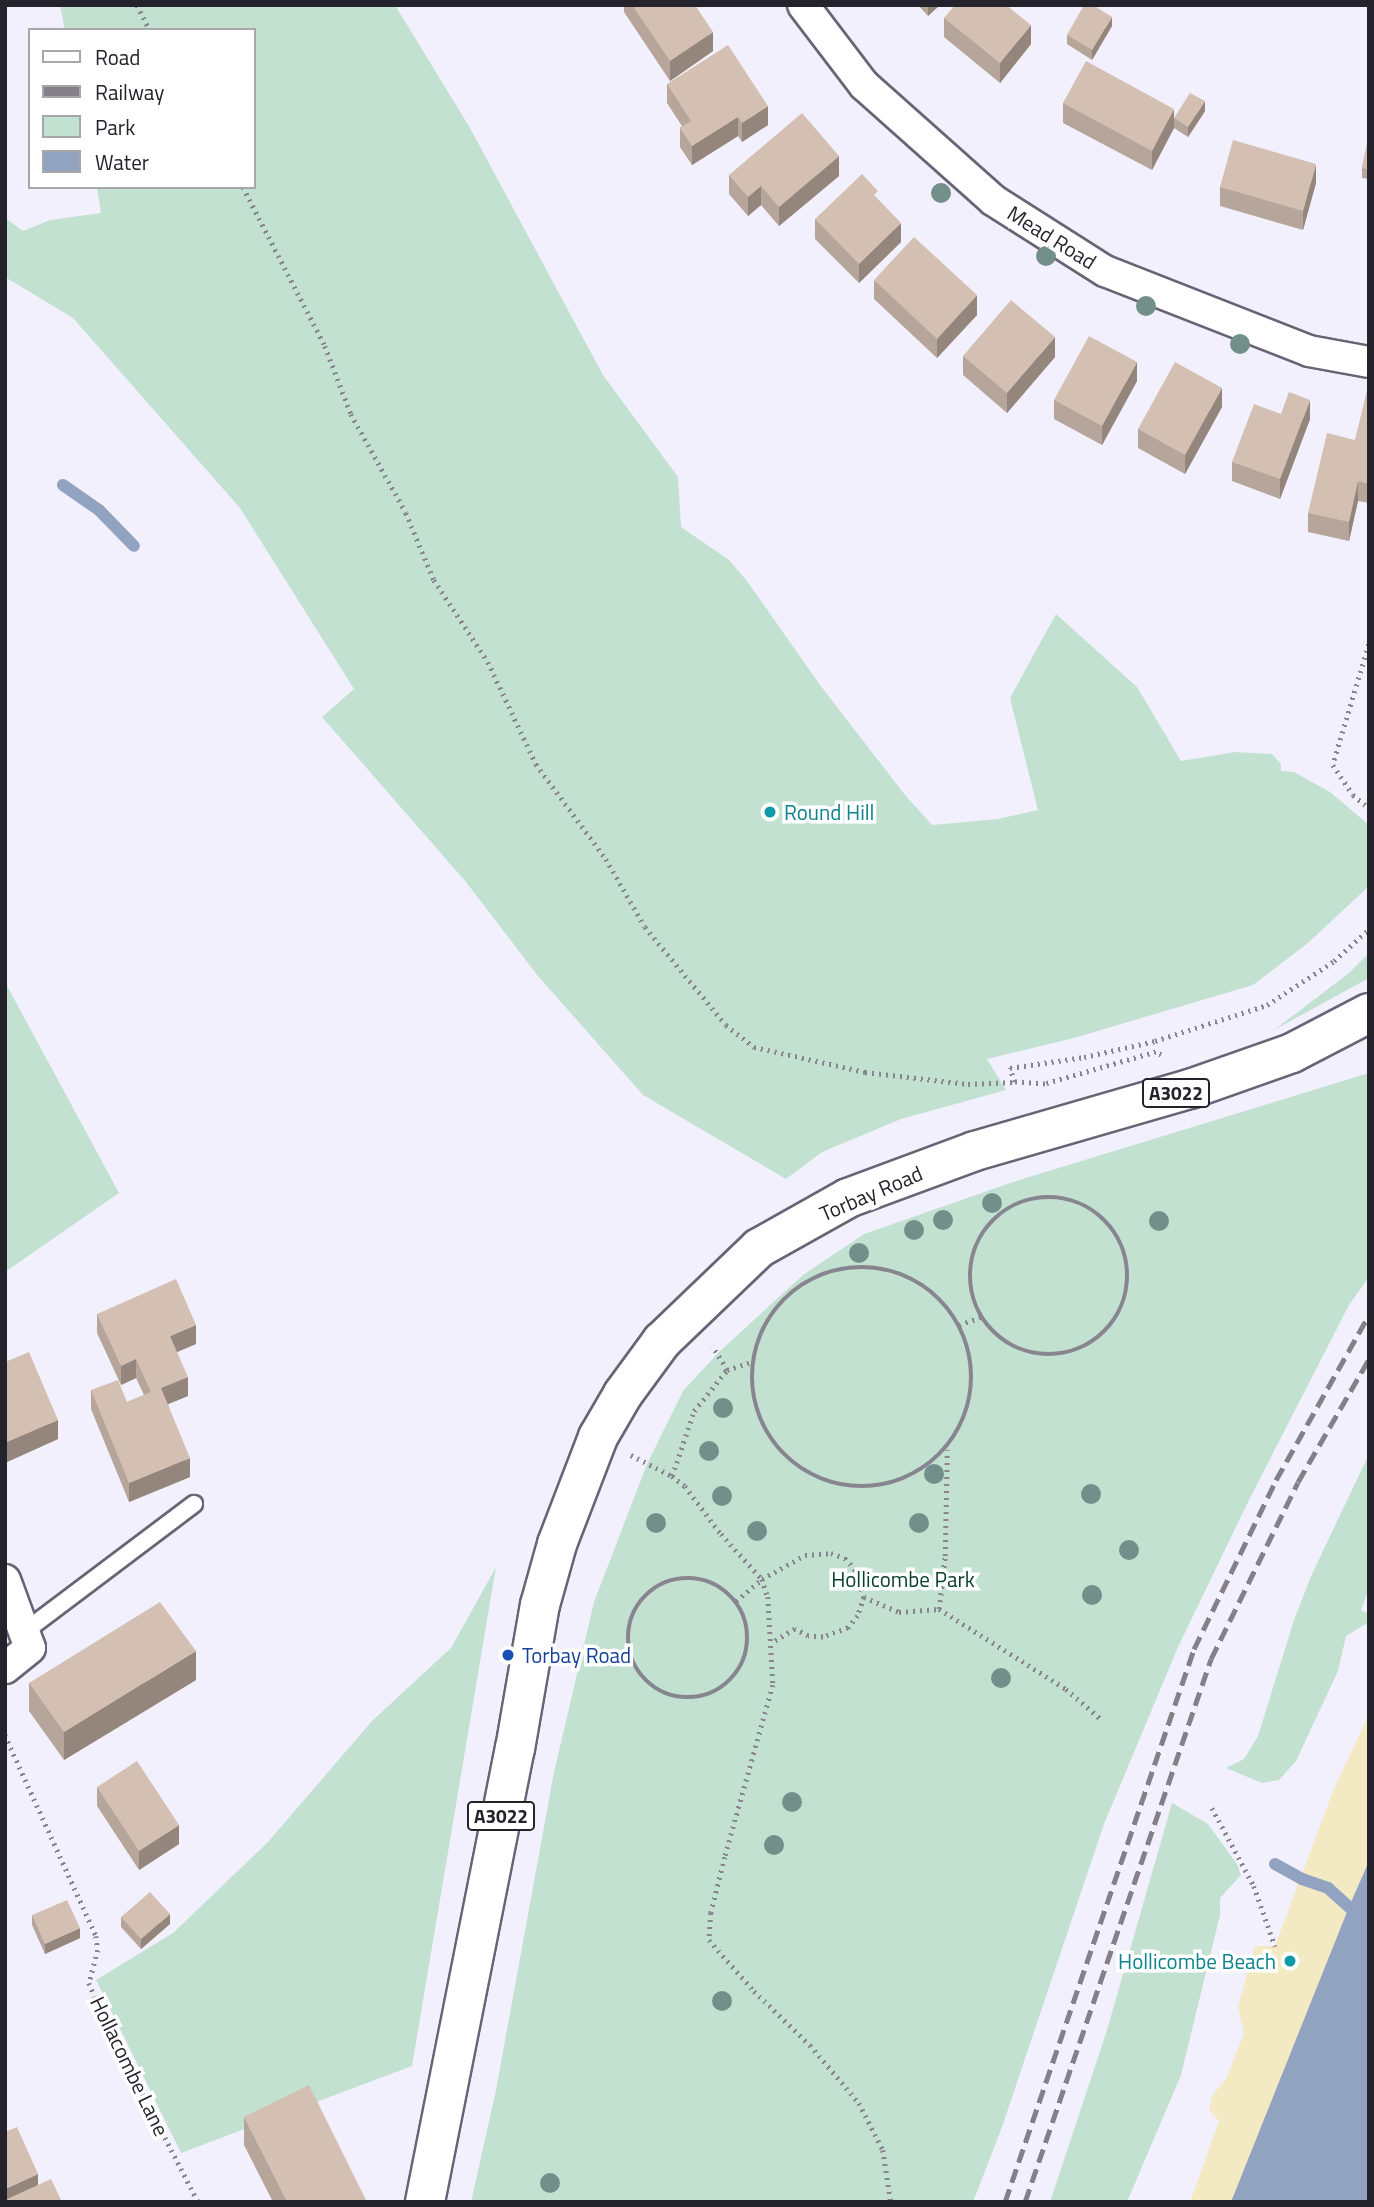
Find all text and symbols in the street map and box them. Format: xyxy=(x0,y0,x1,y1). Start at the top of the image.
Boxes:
legend xyxy=(28,28,256,189)
text: Road xyxy=(95,41,140,73)
text: Railway xyxy=(95,76,164,108)
text: Park xyxy=(95,111,135,143)
text: Water xyxy=(95,146,149,178)
street label: Mead Road xyxy=(1003,200,1101,274)
place label: Round Hill xyxy=(784,799,874,825)
marker: Round Hill xyxy=(762,804,778,820)
road number: A3022 xyxy=(1141,1078,1211,1108)
street label: Torbay Road xyxy=(816,1160,926,1226)
park label: Hollicombe Park xyxy=(831,1566,975,1592)
place label: Torbay Road xyxy=(522,1642,631,1668)
marker: Torbay Road xyxy=(500,1647,516,1663)
road number: A3022 xyxy=(466,1800,536,1832)
place label: Hollicombe Beach xyxy=(1118,1948,1276,1974)
marker: Hollicombe Beach xyxy=(1282,1953,1298,1969)
street label: Hollacombe Lane xyxy=(85,1992,175,2140)

